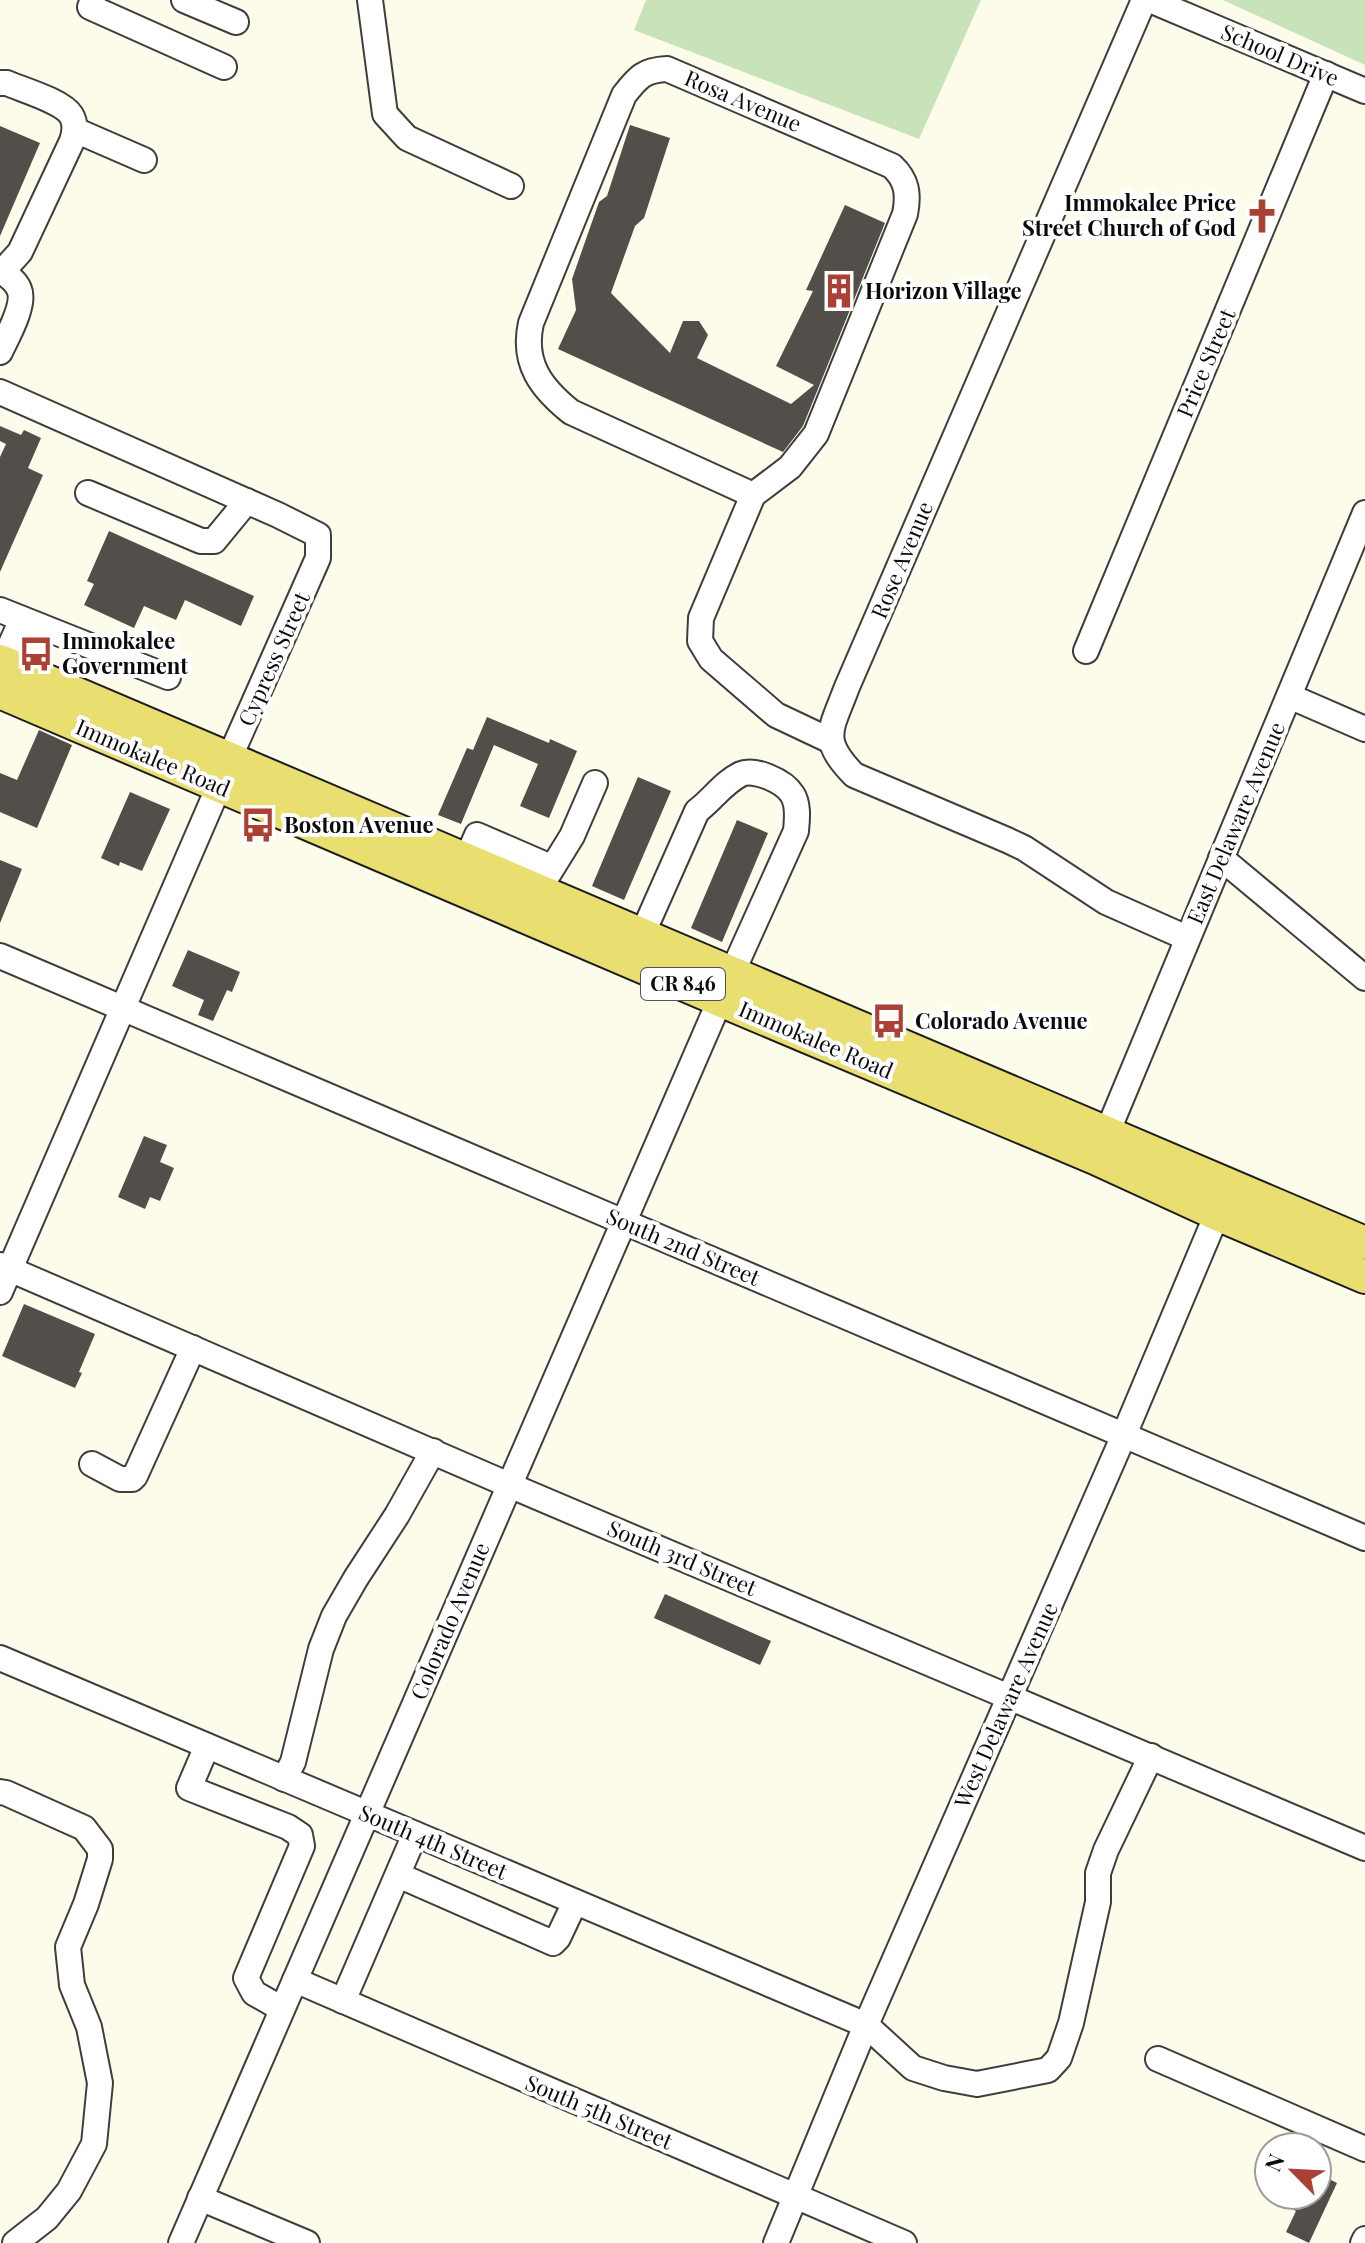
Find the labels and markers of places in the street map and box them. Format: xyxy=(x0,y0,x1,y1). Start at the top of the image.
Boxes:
place label: Immokalee Price Street Church of God xyxy=(1022,187,1236,242)
church icon: Immokalee Price Street Church of God xyxy=(1243,197,1281,235)
building icon: Horizon Village xyxy=(820,272,858,310)
place label: Horizon Village xyxy=(865,275,1022,305)
place label: Immokalee Government xyxy=(62,625,188,680)
bus stop icon: Immokalee Government xyxy=(17,635,55,673)
bus stop icon: Boston Avenue xyxy=(239,806,277,844)
place label: Boston Avenue xyxy=(284,809,434,839)
bus stop icon: Colorado Avenue xyxy=(870,1002,908,1040)
place label: Colorado Avenue xyxy=(915,1005,1088,1035)

